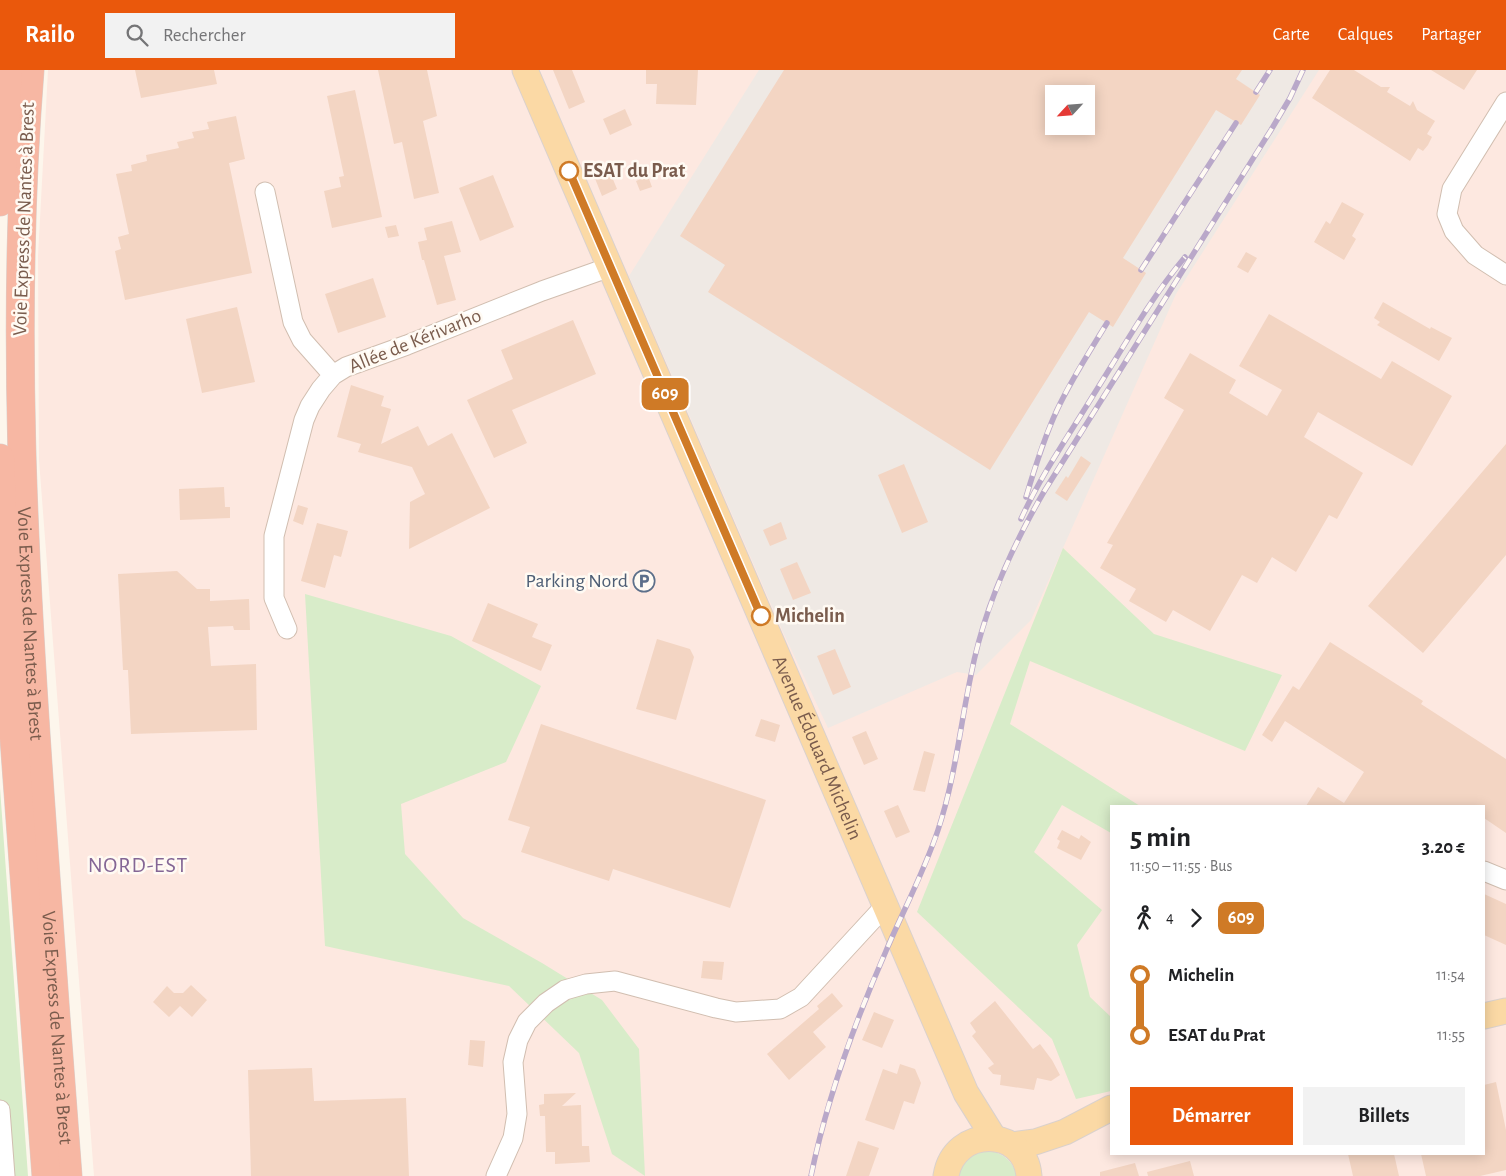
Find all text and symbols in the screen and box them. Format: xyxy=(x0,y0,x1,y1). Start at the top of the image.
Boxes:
search box xyxy=(105,13,455,58)
icon: search xyxy=(123,21,151,49)
text: Railo xyxy=(25,23,75,47)
text: Rechercher xyxy=(163,26,246,45)
text: Carte xyxy=(1273,26,1310,44)
text: Calques xyxy=(1338,26,1393,44)
text: Partager xyxy=(1421,26,1481,44)
north arrow xyxy=(1045,85,1095,135)
map controls xyxy=(1045,85,1095,135)
street label: Voie Express de Nantes à Brest xyxy=(10,101,38,336)
marker: ESAT du Prat xyxy=(559,161,579,181)
place label: ESAT du Prat xyxy=(583,161,685,181)
street label: Allée de Kérivarho xyxy=(346,305,484,377)
line badge: 609 xyxy=(636,378,694,410)
text: 609 xyxy=(652,385,678,403)
street label: Voie Express de Nantes à Brest xyxy=(14,506,46,742)
parking icon: Parking Nord xyxy=(632,569,656,593)
place label: Parking Nord xyxy=(526,571,628,591)
marker: Michelin xyxy=(751,606,771,626)
place label: Michelin xyxy=(775,606,845,626)
street label: Avenue Édouard Michelin xyxy=(769,653,866,843)
text: 5 min xyxy=(1130,824,1191,852)
text: 3.20 € xyxy=(1422,838,1465,857)
district label: NORD-EST xyxy=(88,854,188,876)
text: 11:50 – 11:55 · Bus xyxy=(1130,858,1232,874)
icon: walk xyxy=(1130,904,1158,932)
icon: forward xyxy=(1182,904,1210,932)
text: 4 xyxy=(1166,909,1174,925)
text: 609 xyxy=(1228,909,1254,927)
street label: Voie Express de Nantes à Brest xyxy=(38,910,76,1146)
text: Michelin xyxy=(1168,966,1234,985)
text: 11:54 xyxy=(1436,967,1465,983)
text: ESAT du Prat xyxy=(1168,1026,1265,1045)
text: 11:55 xyxy=(1437,1027,1465,1043)
button: Démarrer xyxy=(1130,1087,1293,1145)
button: Billets xyxy=(1303,1087,1465,1145)

